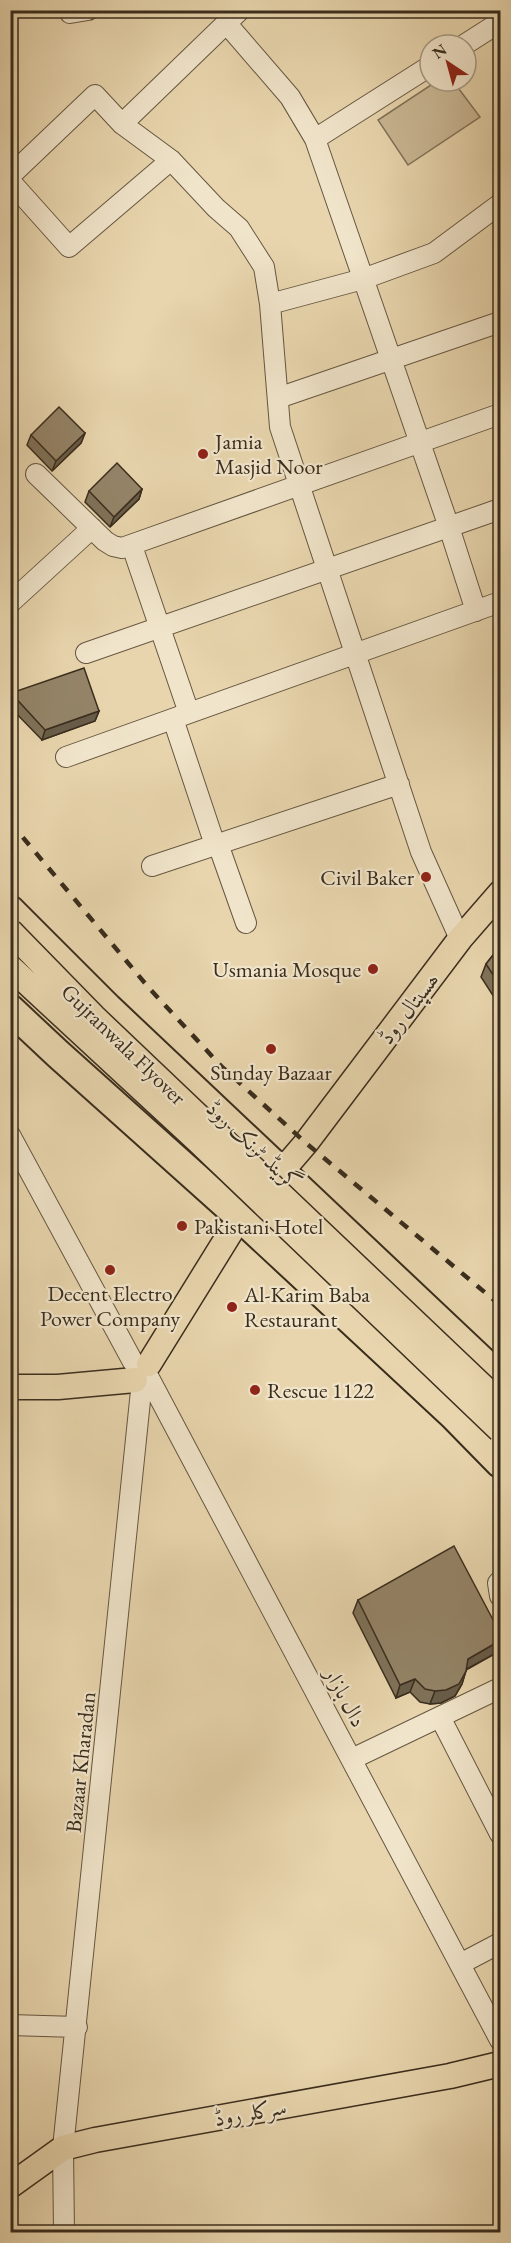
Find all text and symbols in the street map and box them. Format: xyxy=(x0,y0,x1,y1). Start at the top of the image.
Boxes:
north arrow xyxy=(418,33,478,93)
text: N xyxy=(428,39,451,64)
place label: Jamia Masjid Noor xyxy=(213,427,323,481)
marker: Jamia Masjid Noor xyxy=(196,447,210,461)
place label: Civil Baker xyxy=(320,863,415,892)
marker: Civil Baker xyxy=(419,870,433,884)
place label: Usmania Mosque xyxy=(213,955,361,984)
marker: Usmania Mosque xyxy=(366,962,380,976)
street label: ھسپتال روڈ xyxy=(372,966,446,1051)
street label: Gujranwala Flyover xyxy=(55,977,193,1112)
marker: Sunday Bazaar xyxy=(264,1042,278,1056)
place label: Sunday Bazaar xyxy=(210,1058,332,1087)
street label: گرینڈ ٹرنک روڈ xyxy=(200,1094,307,1197)
place label: Pakistani Hotel xyxy=(194,1212,323,1241)
marker: Pakistani Hotel xyxy=(175,1219,189,1233)
marker: Decent Electro Power Company xyxy=(103,1263,117,1277)
place label: Decent Electro Power Company xyxy=(40,1279,180,1333)
place label: Al-Karim Baba Restaurant xyxy=(243,1280,370,1334)
marker: Al-Karim Baba Restaurant xyxy=(225,1300,239,1314)
place label: Rescue 1122 xyxy=(267,1376,375,1405)
marker: Rescue 1122 xyxy=(248,1383,262,1397)
street label: دال بازار xyxy=(317,1660,373,1732)
street label: Bazaar Kharadan xyxy=(59,1690,102,1834)
street label: سرکلر روڈ xyxy=(212,2092,289,2133)

